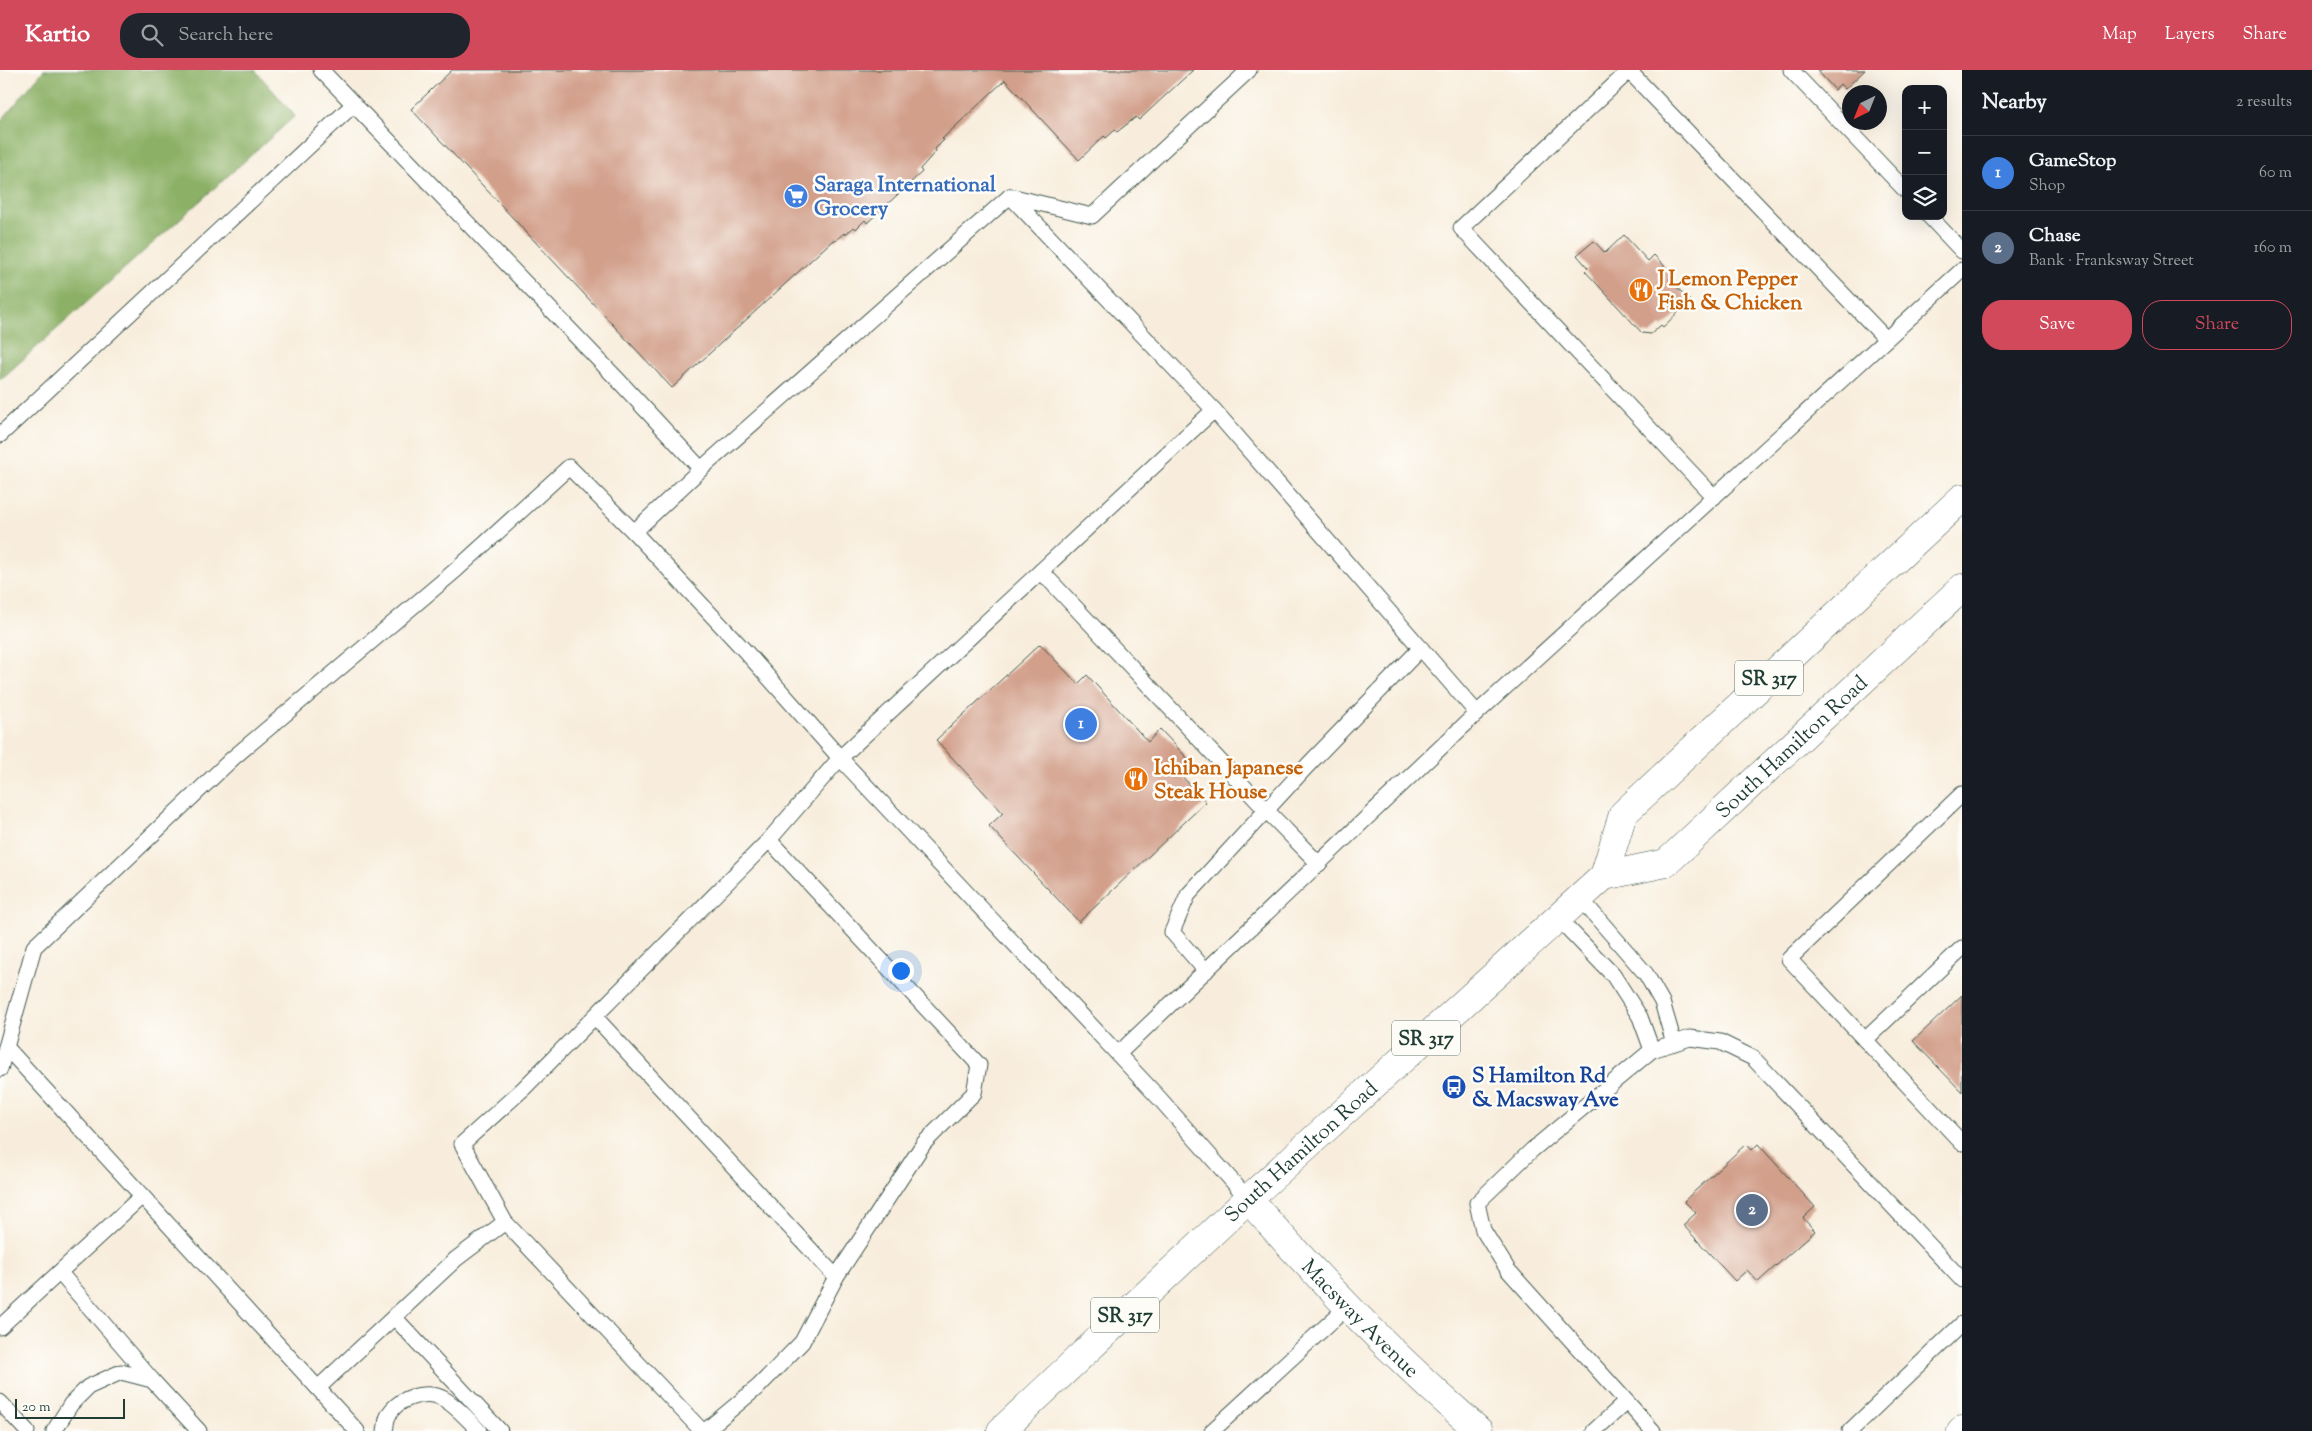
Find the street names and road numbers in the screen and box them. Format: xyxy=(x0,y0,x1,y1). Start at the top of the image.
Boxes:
road number: SR 317 xyxy=(1735,660,1803,696)
street label: South Hamilton Road xyxy=(1710,669,1876,826)
road number: SR 317 xyxy=(1392,1020,1460,1056)
street label: South Hamilton Road xyxy=(1219,1075,1386,1231)
street label: Macsway Avenue xyxy=(1293,1254,1425,1386)
road number: SR 317 xyxy=(1091,1298,1159,1332)

